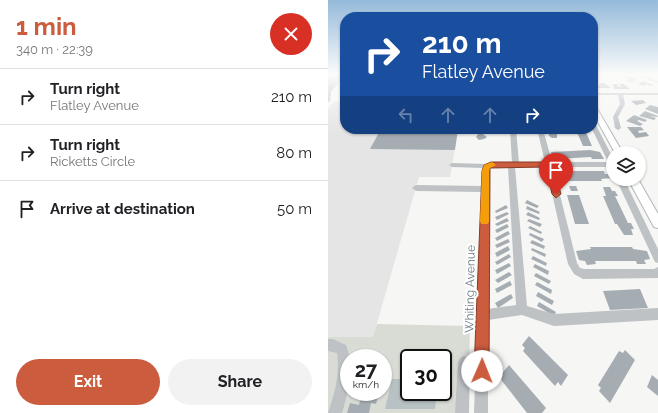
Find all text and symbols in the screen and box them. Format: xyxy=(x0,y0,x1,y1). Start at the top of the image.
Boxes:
text: 1 min xyxy=(16,12,77,41)
button: close xyxy=(270,13,312,55)
text: 210 m xyxy=(422,27,502,60)
icon: right xyxy=(356,28,408,80)
text: 340 m · 22:39 xyxy=(16,42,93,57)
text: Flatley Avenue xyxy=(422,61,545,82)
text: Turn right xyxy=(50,80,120,98)
icon: right xyxy=(16,86,38,108)
text: 210 m xyxy=(271,88,312,106)
text: Flatley Avenue xyxy=(50,98,139,113)
icon: left xyxy=(395,104,417,126)
icon: ahead xyxy=(437,104,459,126)
icon: ahead xyxy=(479,104,501,126)
icon: right xyxy=(521,104,543,126)
text: Turn right xyxy=(50,136,120,154)
icon: right xyxy=(16,142,38,164)
text: 80 m xyxy=(276,144,312,162)
map controls xyxy=(606,146,646,186)
button: layers xyxy=(606,146,646,186)
pin xyxy=(539,153,573,194)
text: Ricketts Circle xyxy=(50,154,135,169)
icon: arrive xyxy=(545,159,567,181)
icon: arrive xyxy=(16,198,38,220)
text: Arrive at destination xyxy=(50,200,195,218)
text: 50 m xyxy=(277,200,312,218)
street label: Whiting Avenue xyxy=(462,245,478,333)
speed limit sign: 30 xyxy=(400,349,452,401)
position arrow xyxy=(461,350,503,392)
text: 27 xyxy=(355,358,377,382)
button: Exit xyxy=(16,359,160,405)
button: Share xyxy=(168,359,312,405)
text: km/h xyxy=(353,379,379,390)

